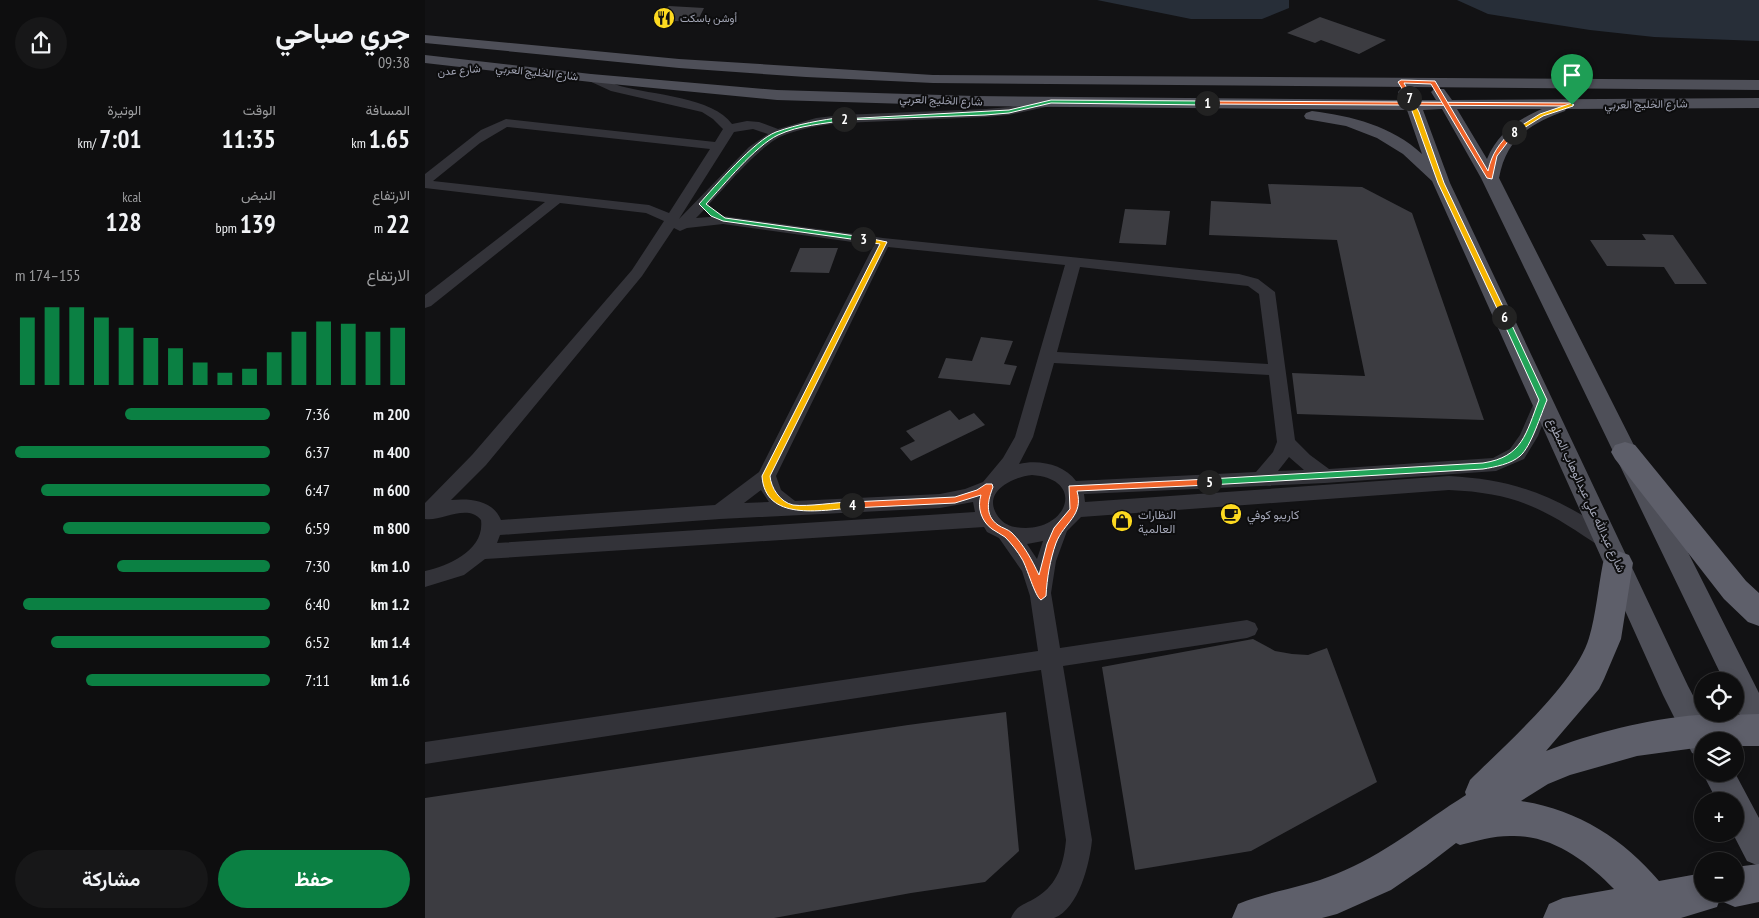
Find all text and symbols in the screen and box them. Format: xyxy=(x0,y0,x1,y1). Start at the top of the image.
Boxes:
restaurant icon: أوشن باسكت xyxy=(652,6,676,30)
place label: أوشن باسكت xyxy=(680,11,737,25)
text: جري صباحي xyxy=(275,14,410,51)
button: share xyxy=(15,17,67,69)
text: 09:38 xyxy=(378,52,410,72)
pin xyxy=(1551,54,1593,105)
street label: شارع عدن xyxy=(437,61,482,80)
street label: شارع الخليج العربي xyxy=(495,61,579,86)
icon: arrive xyxy=(1558,61,1586,89)
pin: 7 xyxy=(1397,86,1421,110)
text: 7 xyxy=(1406,89,1413,107)
pin: 1 xyxy=(1195,90,1219,116)
street label: شارع الخليج العربي xyxy=(899,92,983,111)
text: 1 xyxy=(1204,94,1211,112)
street label: شارع الخليج العربي xyxy=(1604,96,1688,115)
text: الوتيرة xyxy=(107,101,141,119)
text: الوقت xyxy=(243,101,276,119)
text: المسافة xyxy=(366,101,410,119)
pin: 2 xyxy=(831,106,857,132)
text: 2 xyxy=(841,110,848,128)
pin: 8 xyxy=(1501,120,1527,144)
text: 7:01 xyxy=(99,123,141,155)
text: 11:35 xyxy=(222,123,276,155)
text: 1.65 xyxy=(369,123,410,155)
text: 8 xyxy=(1511,123,1518,141)
text: /km xyxy=(78,134,99,152)
text: km xyxy=(351,134,369,152)
text: النبض xyxy=(241,186,276,204)
text: الارتفاع xyxy=(372,186,410,204)
text: kcal xyxy=(122,188,141,206)
text: 128 xyxy=(105,206,141,238)
text: 139 xyxy=(240,208,276,240)
text: 22 xyxy=(386,208,410,240)
text: bpm xyxy=(216,219,240,237)
text: m xyxy=(374,219,386,237)
pin: 3 xyxy=(851,226,875,252)
text: 3 xyxy=(860,230,867,248)
text: 155–174 m xyxy=(15,265,81,285)
text: الارتفاع xyxy=(367,265,410,285)
pin: 6 xyxy=(1491,304,1517,330)
text: 6 xyxy=(1501,308,1508,326)
text: 7:36 xyxy=(305,404,330,424)
text: 200 m xyxy=(373,404,410,424)
street label: شارع عبدالله علي عبدالوهاب المطوع xyxy=(1542,416,1629,576)
text: 6:37 xyxy=(305,442,330,462)
text: 400 m xyxy=(373,442,410,462)
pin: 5 xyxy=(1197,470,1221,494)
text: 5 xyxy=(1206,473,1213,491)
text: 6:47 xyxy=(305,480,330,500)
text: 600 m xyxy=(373,480,410,500)
pin: 4 xyxy=(839,492,865,518)
text: 4 xyxy=(849,496,856,514)
cafe icon: كاريبو كوفي xyxy=(1219,502,1243,526)
place label: النظارات العالمية xyxy=(1138,507,1176,536)
place label: كاريبو كوفي xyxy=(1247,507,1299,525)
shop icon: النظارات العالمية xyxy=(1110,509,1134,533)
text: 6:59 xyxy=(305,518,330,538)
text: 800 m xyxy=(373,518,410,538)
text: 7:30 xyxy=(305,556,330,576)
text: 1.0 km xyxy=(371,556,410,576)
text: 6:40 xyxy=(305,594,330,614)
text: 1.2 km xyxy=(371,594,410,614)
text: 6:52 xyxy=(305,632,330,652)
text: 1.4 km xyxy=(371,632,410,652)
text: 7:11 xyxy=(305,670,330,690)
text: 1.6 km xyxy=(371,670,410,690)
map controls xyxy=(1694,672,1744,902)
button: locate xyxy=(1694,672,1744,722)
button: layers xyxy=(1694,732,1744,782)
button: + xyxy=(1694,792,1744,842)
button: مشاركة xyxy=(15,850,208,908)
button: حفظ xyxy=(218,850,410,908)
button: − xyxy=(1694,852,1744,902)

